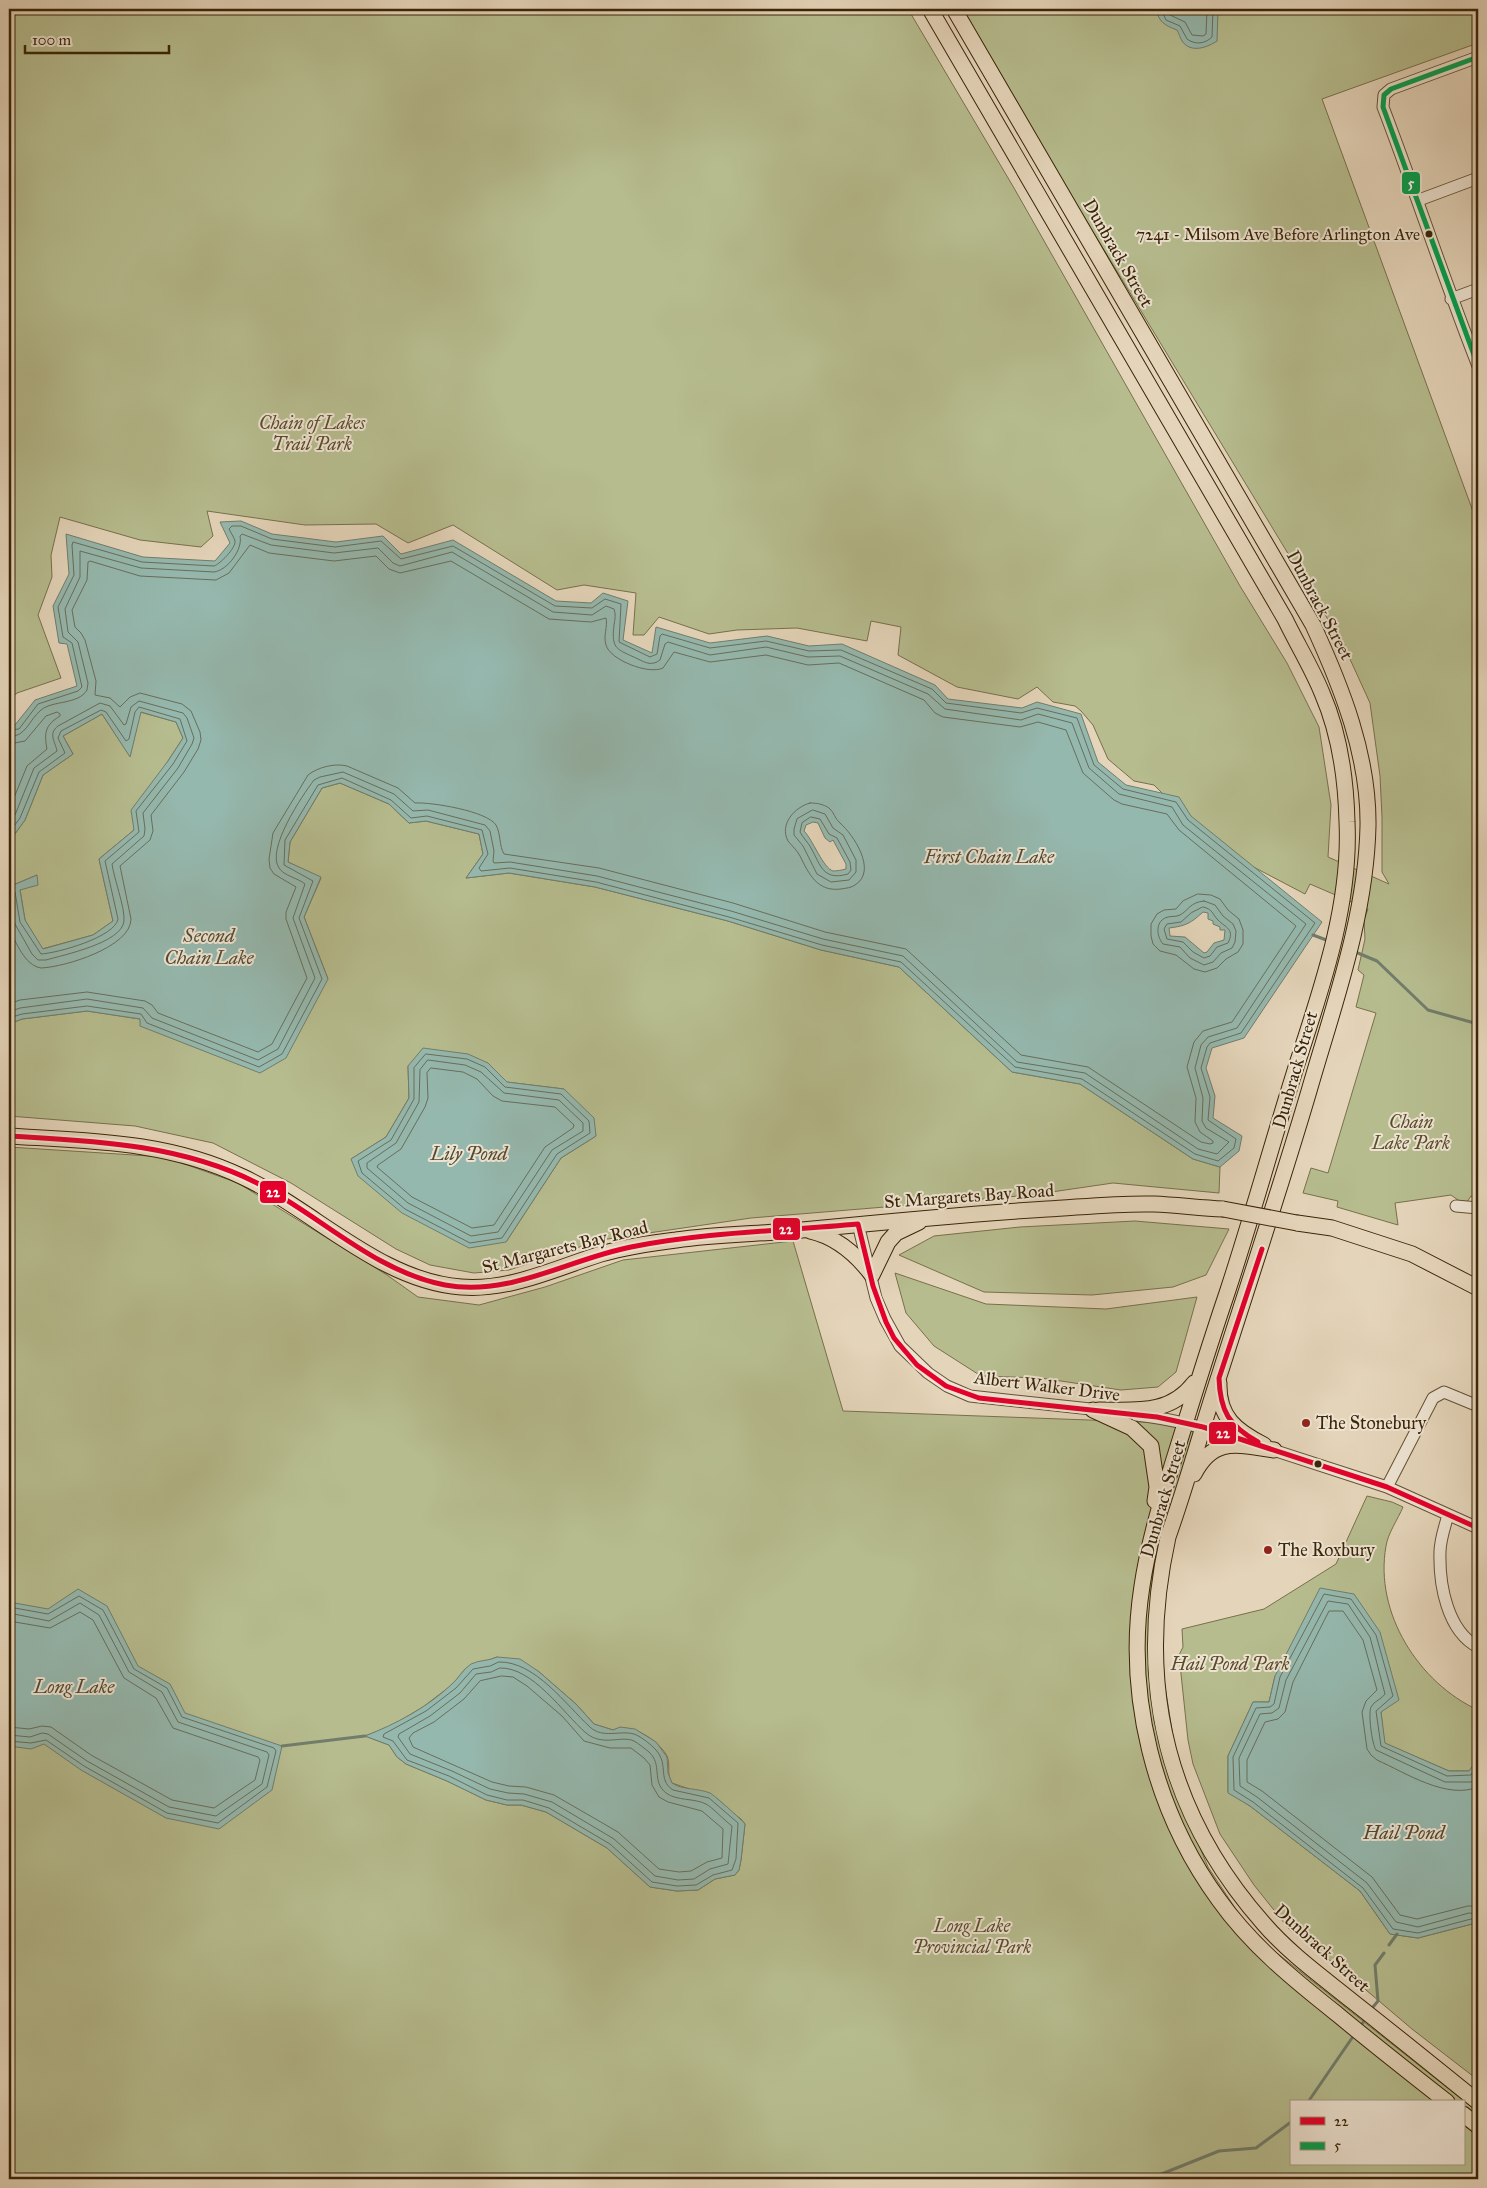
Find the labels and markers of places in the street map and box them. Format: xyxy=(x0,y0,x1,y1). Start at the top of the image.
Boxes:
place label: 7241 - Milsom Ave Before Arlington Ave xyxy=(1136,224,1420,245)
marker: 7241 - Milsom Ave Before Arlington Ave xyxy=(1424,229,1434,239)
place label: The Stonebury xyxy=(1316,1412,1427,1434)
marker: The Stonebury xyxy=(1300,1417,1312,1429)
unlabelled marker xyxy=(1313,1459,1323,1469)
place label: The Roxbury xyxy=(1278,1539,1375,1561)
marker: The Roxbury xyxy=(1262,1544,1274,1556)

